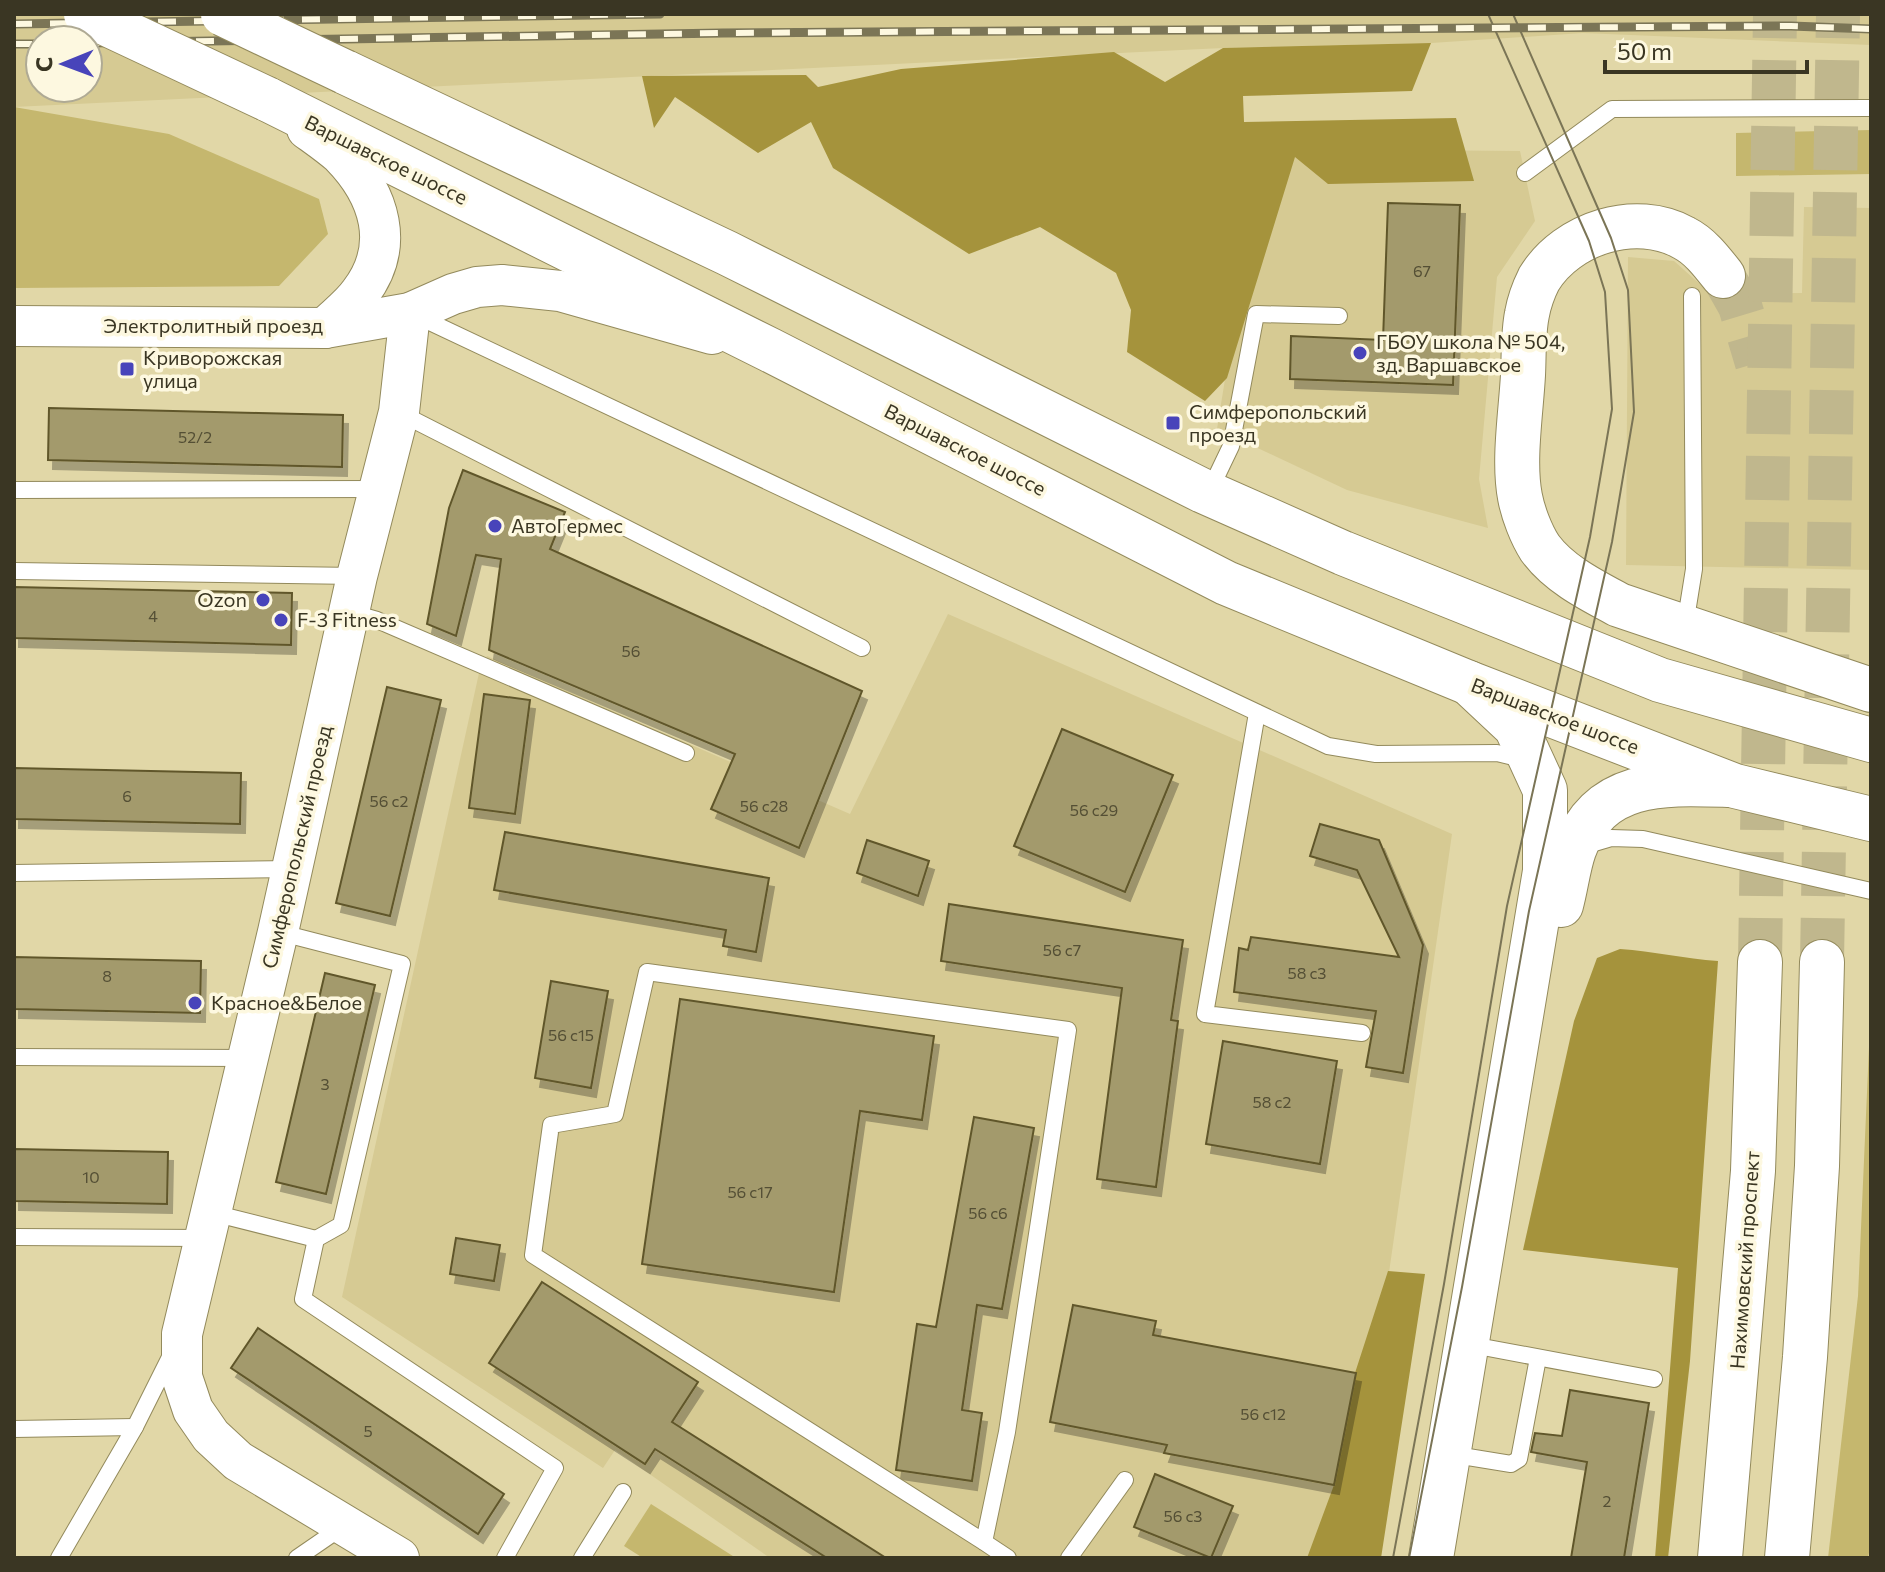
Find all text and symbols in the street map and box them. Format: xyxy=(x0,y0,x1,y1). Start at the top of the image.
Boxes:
north arrow xyxy=(24,24,104,104)
scale bar xyxy=(1605,24,1807,74)
text: 50 m xyxy=(1617,36,1672,65)
text: С xyxy=(30,57,57,72)
street label: Варшавское шоссе xyxy=(301,109,472,209)
house number: 67 xyxy=(1413,261,1431,280)
street label: Электролитный проезд xyxy=(103,313,323,337)
place label: ГБОУ школа № 504, зд. Варшавское xyxy=(1376,329,1565,376)
marker: ГБОУ школа № 504, зд. Варшавское xyxy=(1351,344,1369,362)
place label: Криворожская улица xyxy=(143,345,282,392)
marker: Криворожская улица xyxy=(118,360,136,378)
street label: Варшавское шоссе xyxy=(881,398,1050,500)
place label: Симферопольский проезд xyxy=(1189,399,1367,446)
marker: Симферопольский проезд xyxy=(1164,414,1182,432)
house number: 52/2 xyxy=(178,427,212,446)
place label: АвтоГермес xyxy=(511,513,623,537)
marker: АвтоГермес xyxy=(486,517,504,535)
place label: Ozon xyxy=(197,587,247,611)
marker: Ozon xyxy=(254,591,272,609)
house number: 4 xyxy=(148,606,158,625)
place label: F-3 Fitness xyxy=(297,607,397,631)
marker: F-3 Fitness xyxy=(272,611,290,629)
house number: 56 xyxy=(622,641,640,660)
street label: Варшавское шоссе xyxy=(1468,672,1643,758)
street label: Симферопольский проезд xyxy=(256,723,336,971)
house number: 6 xyxy=(122,786,132,805)
house number: 56 с2 xyxy=(370,791,408,810)
house number: 56 с28 xyxy=(740,796,788,815)
house number: 56 с29 xyxy=(1070,800,1118,819)
house number: 56 с7 xyxy=(1043,940,1081,959)
house number: 58 с3 xyxy=(1287,963,1327,982)
house number: 8 xyxy=(102,966,112,985)
place label: Красное&Белое xyxy=(211,990,362,1014)
marker: Красное&Белое xyxy=(186,994,204,1012)
house number: 56 с15 xyxy=(548,1025,594,1044)
house number: 3 xyxy=(320,1074,330,1093)
house number: 58 с2 xyxy=(1253,1092,1291,1111)
street label: Нахимовский проспект xyxy=(1724,1150,1764,1370)
house number: 10 xyxy=(82,1167,100,1186)
house number: 56 с17 xyxy=(727,1182,773,1201)
house number: 56 с6 xyxy=(968,1203,1008,1222)
house number: 56 с12 xyxy=(1240,1404,1286,1423)
house number: 5 xyxy=(363,1421,373,1440)
house number: 2 xyxy=(1603,1491,1612,1510)
house number: 56 с3 xyxy=(1163,1506,1203,1525)

